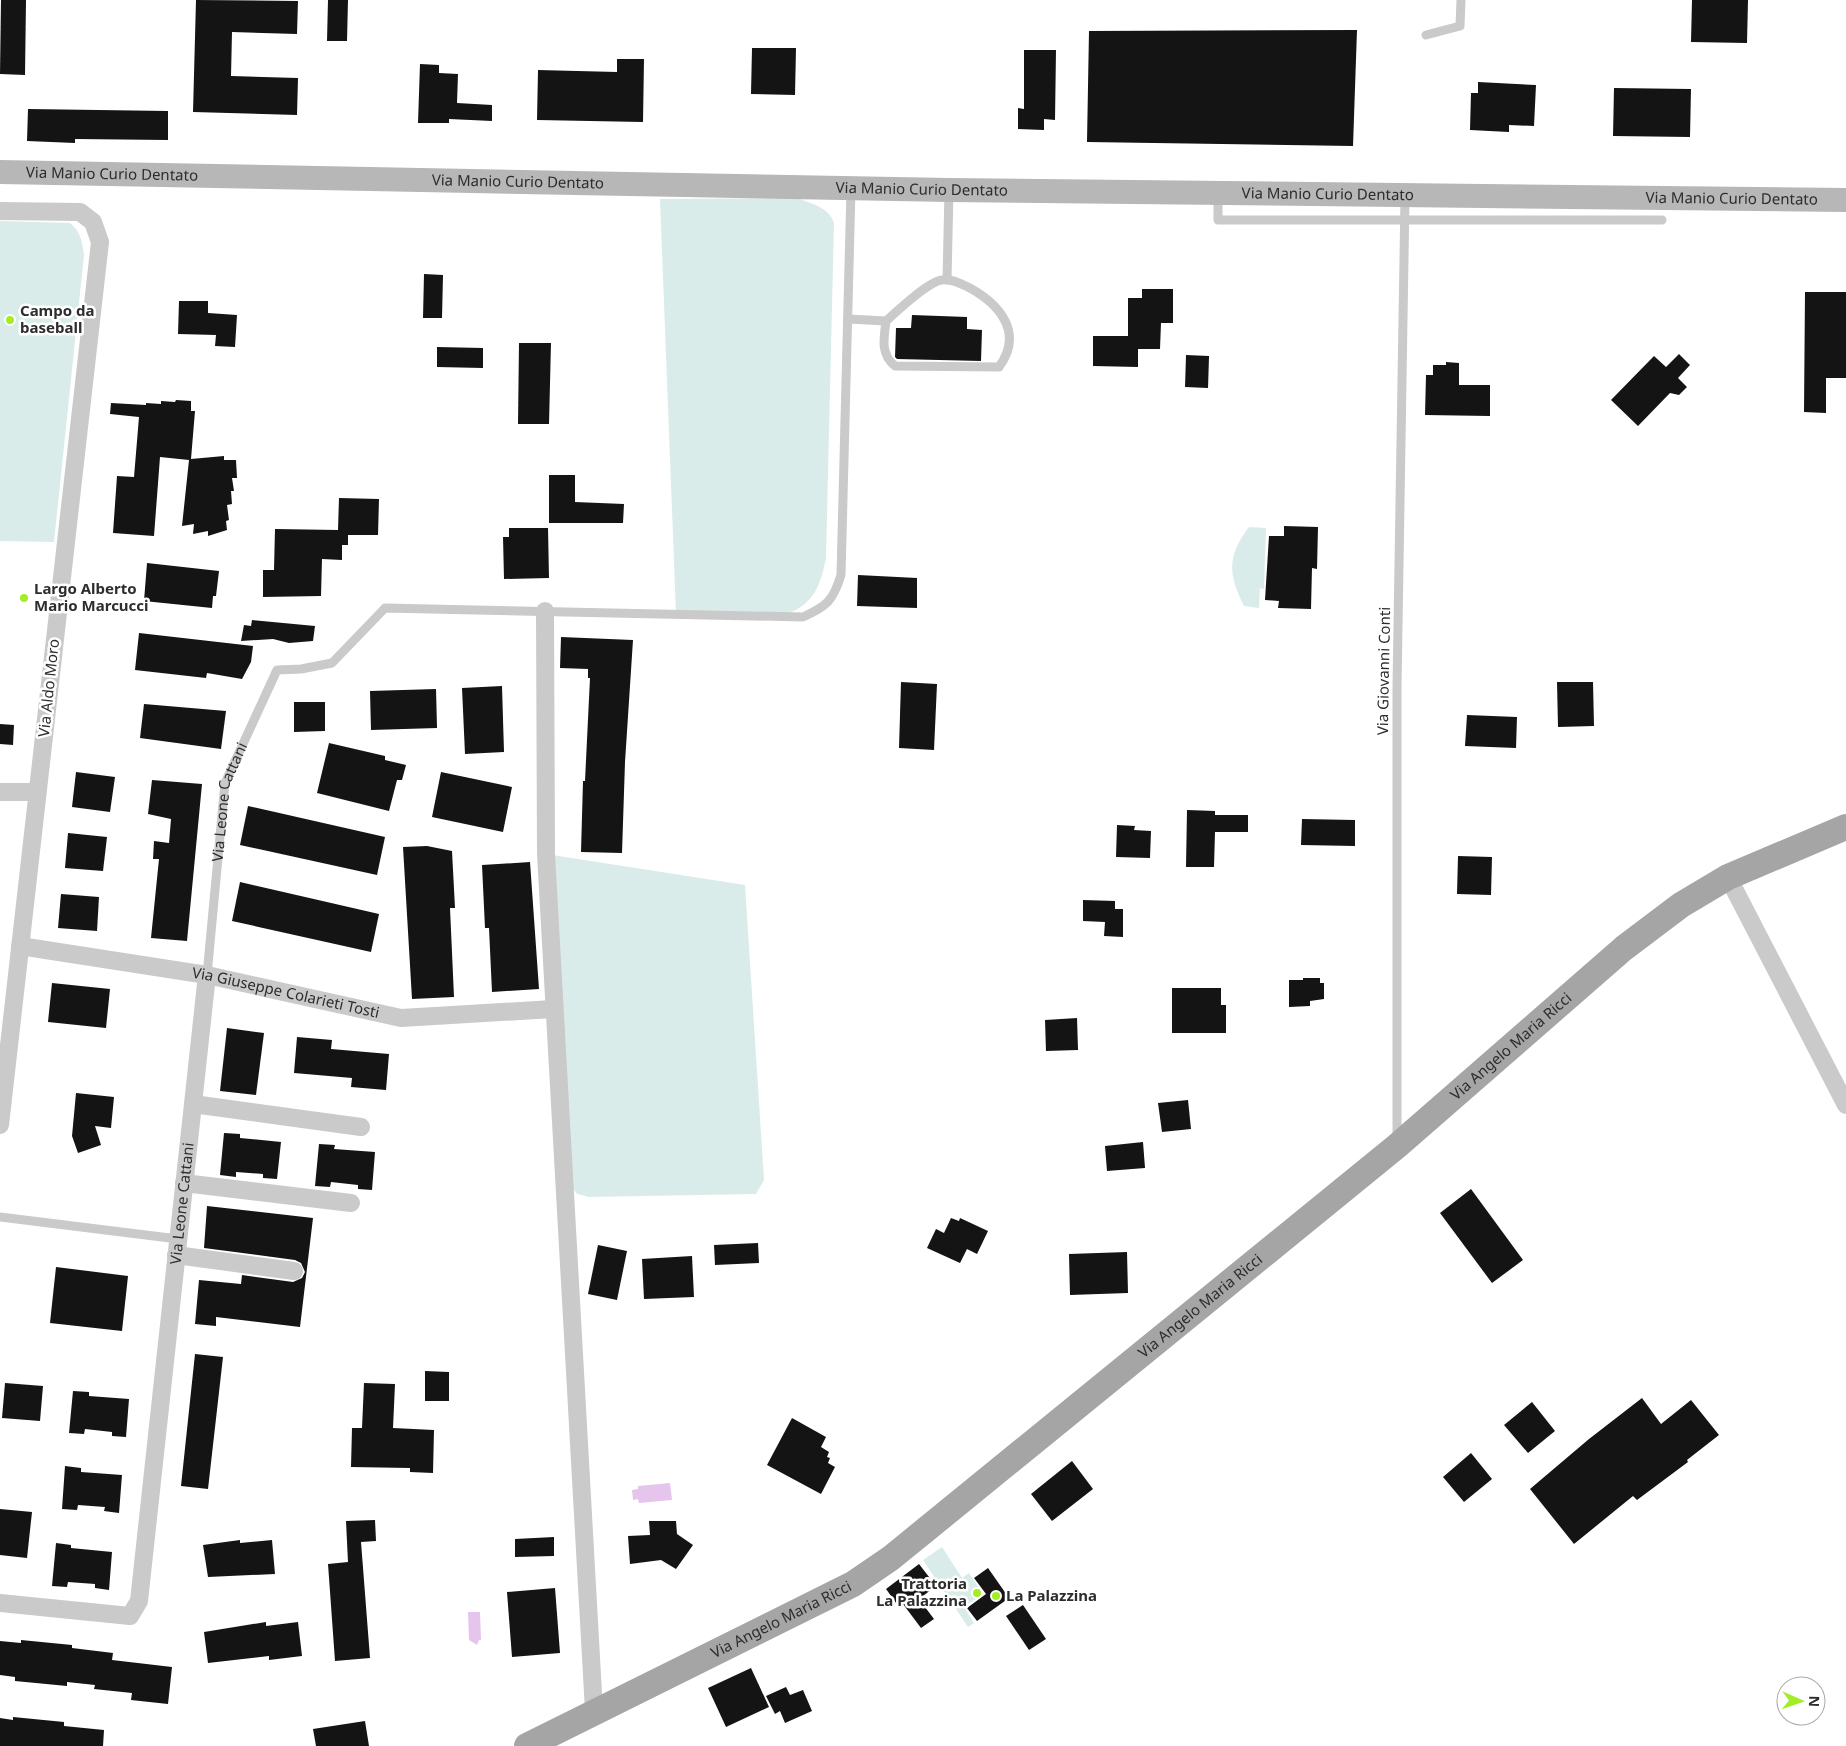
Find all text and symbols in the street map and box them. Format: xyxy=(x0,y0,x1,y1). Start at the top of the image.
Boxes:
street label: Via Manio Curio Dentato xyxy=(26,161,198,185)
street label: Via Manio Curio Dentato xyxy=(432,169,604,192)
street label: Via Manio Curio Dentato xyxy=(836,177,1008,200)
street label: Via Manio Curio Dentato xyxy=(1242,182,1414,204)
street label: Via Manio Curio Dentato xyxy=(1646,187,1818,209)
place label: Campo da baseball xyxy=(20,300,94,337)
marker: Campo da baseball xyxy=(4,314,16,326)
place label: Largo Alberto Mario Marcucci xyxy=(34,578,149,615)
marker: Largo Alberto Mario Marcucci xyxy=(18,592,30,604)
street label: Via Giovanni Conti xyxy=(1372,607,1394,735)
street label: Via Aldo Moro xyxy=(33,638,63,738)
street label: Via Leone Cattani xyxy=(207,739,251,863)
street label: Via Giuseppe Colarieti Tosti xyxy=(191,962,382,1022)
street label: Via Angelo Maria Ricci xyxy=(1446,987,1575,1104)
street label: Via Leone Cattani xyxy=(165,1141,198,1265)
street label: Via Angelo Maria Ricci xyxy=(1133,1249,1266,1362)
place label: Trattoria La Palazzina xyxy=(876,1573,967,1610)
street label: Via Angelo Maria Ricci xyxy=(707,1575,855,1662)
place label: La Palazzina xyxy=(1006,1585,1097,1605)
marker: Trattoria La Palazzina xyxy=(971,1587,983,1599)
marker: La Palazzina xyxy=(990,1590,1002,1602)
north arrow xyxy=(1776,1676,1826,1726)
text: N xyxy=(1805,1695,1824,1707)

